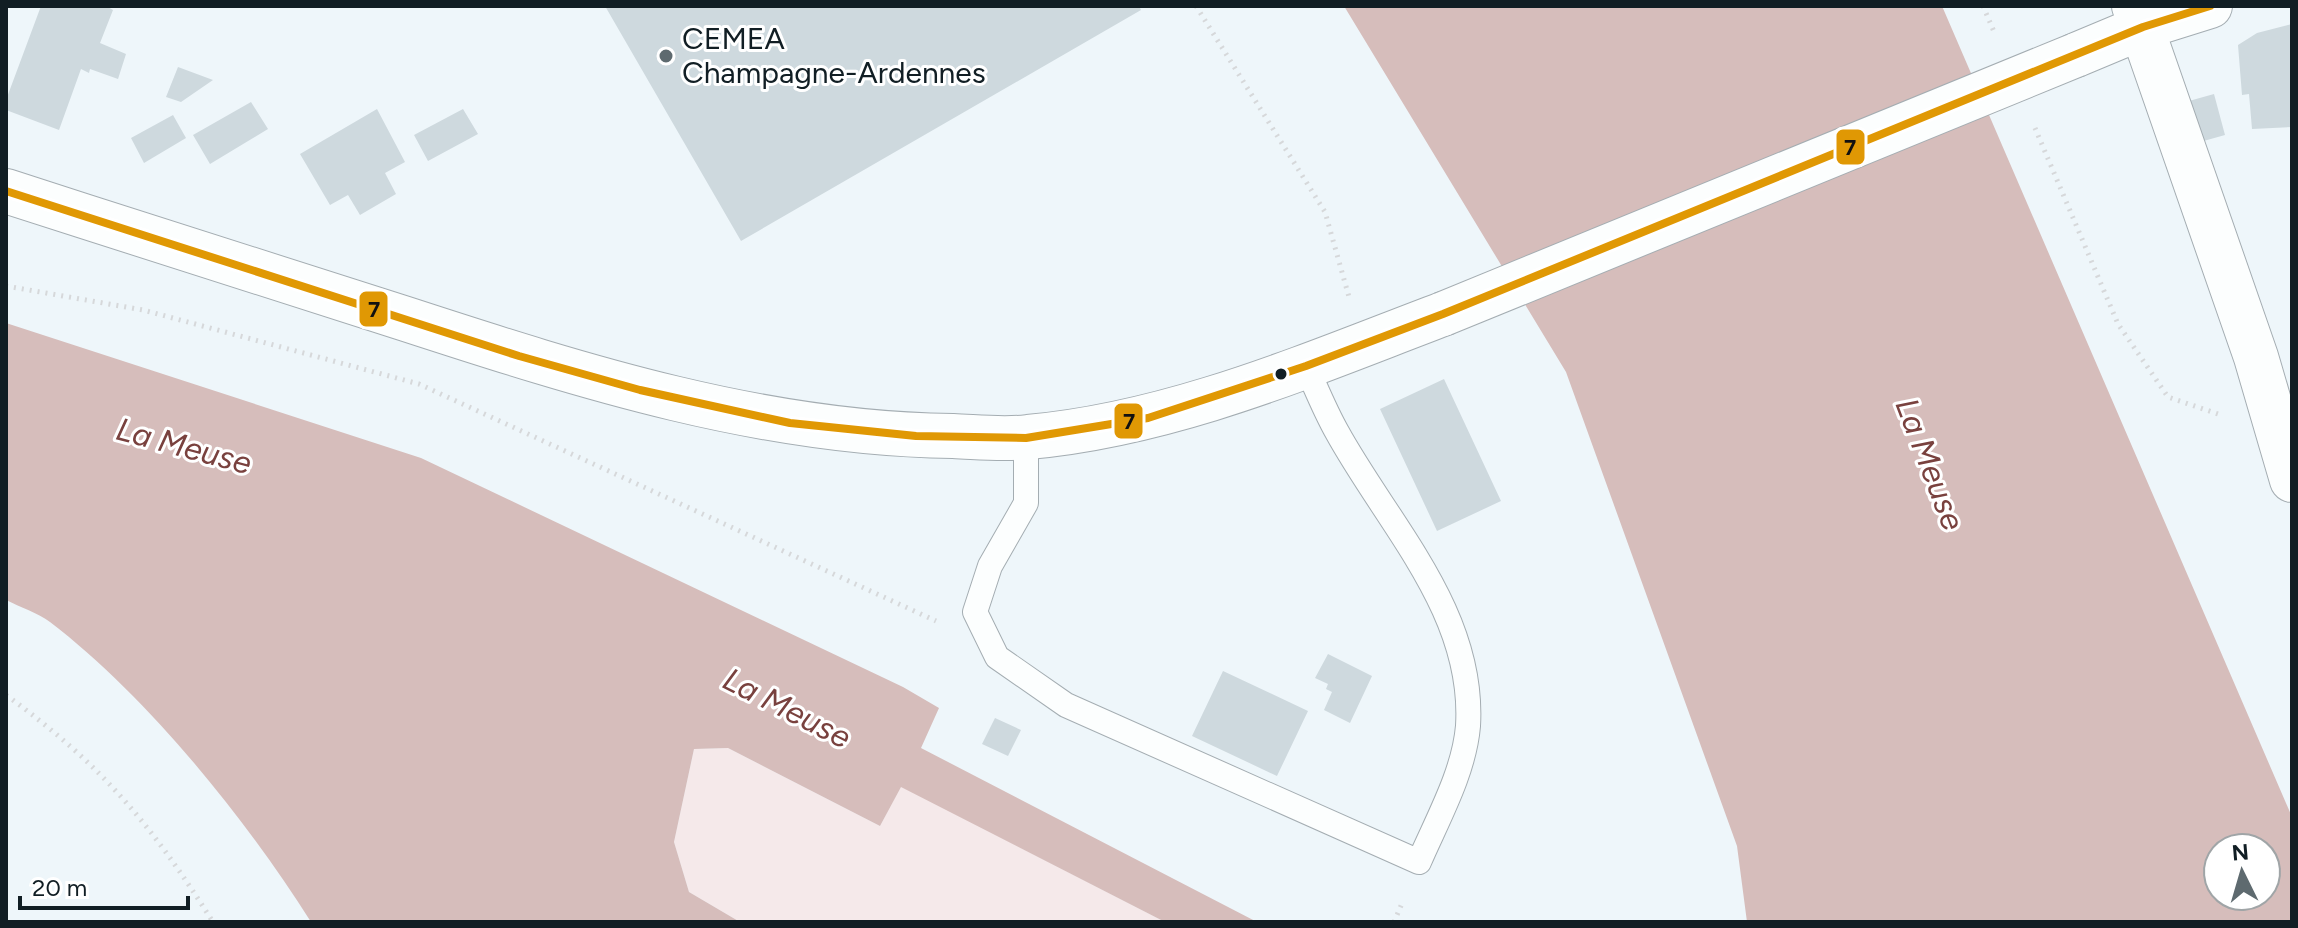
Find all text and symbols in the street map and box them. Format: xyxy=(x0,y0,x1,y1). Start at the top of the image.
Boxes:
place label: CEMEA Champagne-Ardennes xyxy=(682,20,986,91)
marker: CEMEA Champagne-Ardennes xyxy=(657,47,675,65)
line badge: 7 xyxy=(1835,128,1866,166)
text: 7 xyxy=(1844,134,1856,161)
line badge: 7 xyxy=(358,290,389,328)
text: 7 xyxy=(368,296,380,323)
unlabelled marker xyxy=(1273,366,1289,382)
water label: La Meuse xyxy=(1887,393,1973,535)
line badge: 7 xyxy=(1113,402,1144,440)
text: 7 xyxy=(1123,408,1135,435)
water label: La Meuse xyxy=(112,410,256,482)
water label: La Meuse xyxy=(717,660,857,756)
north arrow xyxy=(2202,832,2282,912)
text: N xyxy=(2231,838,2250,867)
scale bar xyxy=(20,860,188,910)
text: 20 m xyxy=(32,873,87,902)

